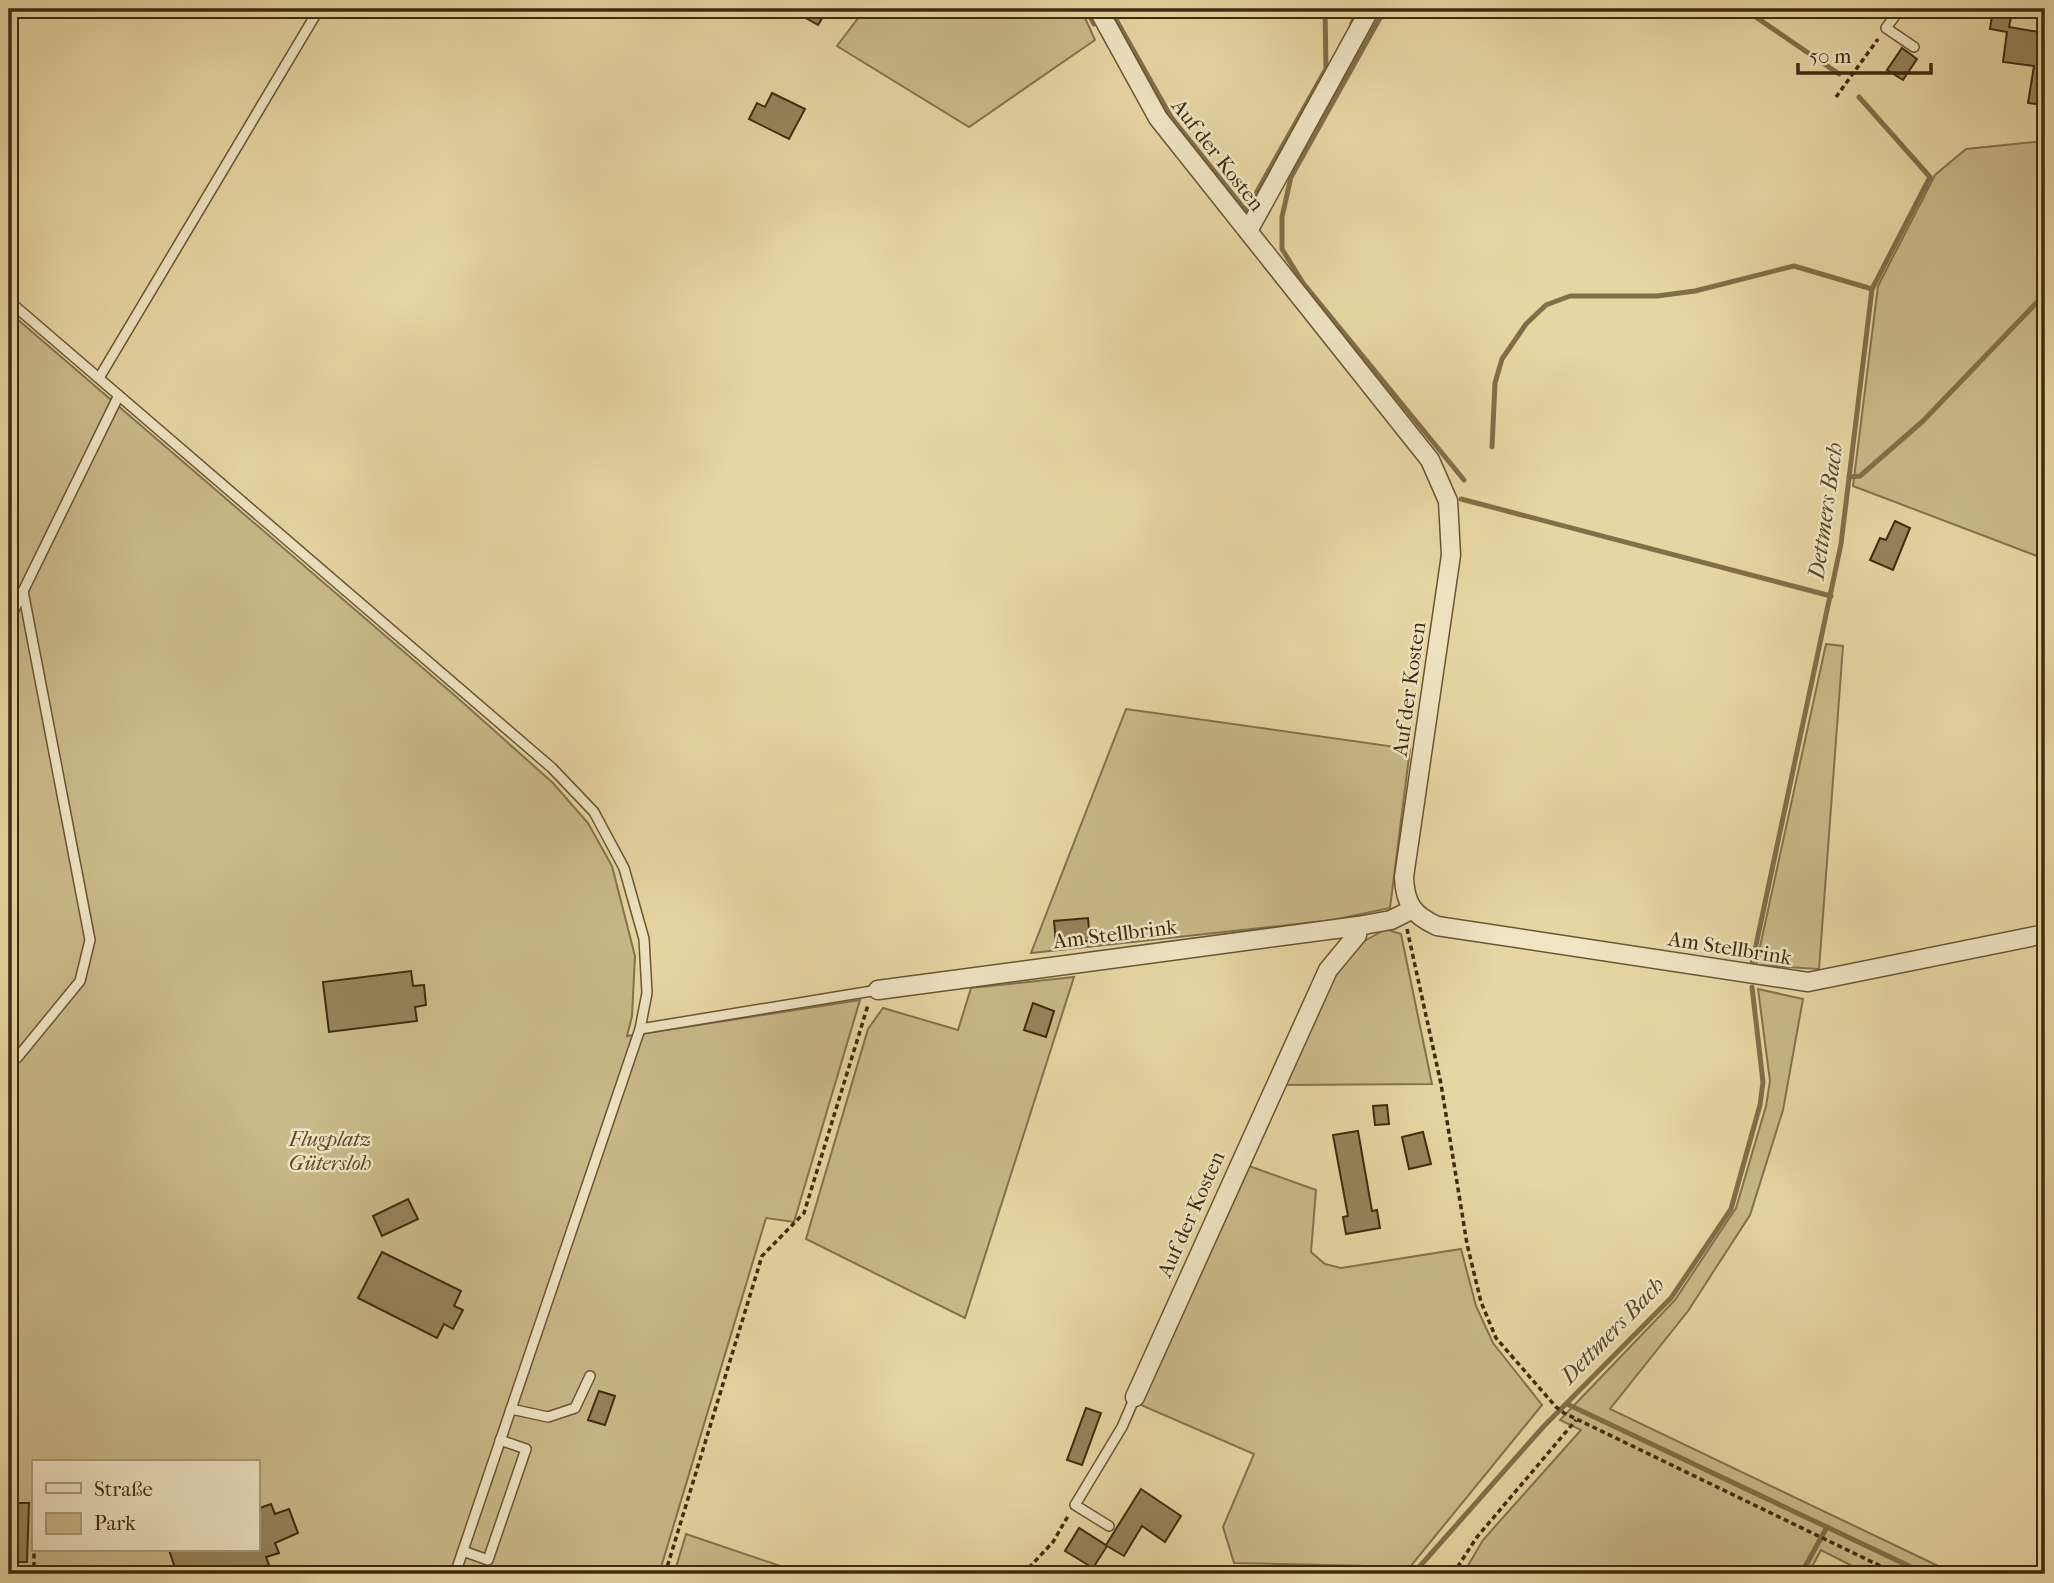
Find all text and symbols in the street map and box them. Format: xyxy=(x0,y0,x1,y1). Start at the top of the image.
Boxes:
scale bar xyxy=(1798,32,1932,76)
text: 50 m xyxy=(1809,44,1852,68)
street label: Auf der Kosten xyxy=(1166,93,1269,216)
water label: Dettmers Bach xyxy=(1802,441,1848,583)
street label: Auf der Kosten xyxy=(1388,620,1430,759)
street label: Am Stellbrink xyxy=(1051,914,1179,954)
street label: Am Stellbrink xyxy=(1666,926,1794,970)
park label: Flugplatz Gütersloh xyxy=(288,1127,372,1175)
street label: Auf der Kosten xyxy=(1152,1147,1229,1282)
water label: Dettmers Bach xyxy=(1553,1271,1670,1391)
legend xyxy=(32,1460,259,1552)
text: Straße xyxy=(94,1477,153,1501)
text: Park xyxy=(94,1511,136,1535)

